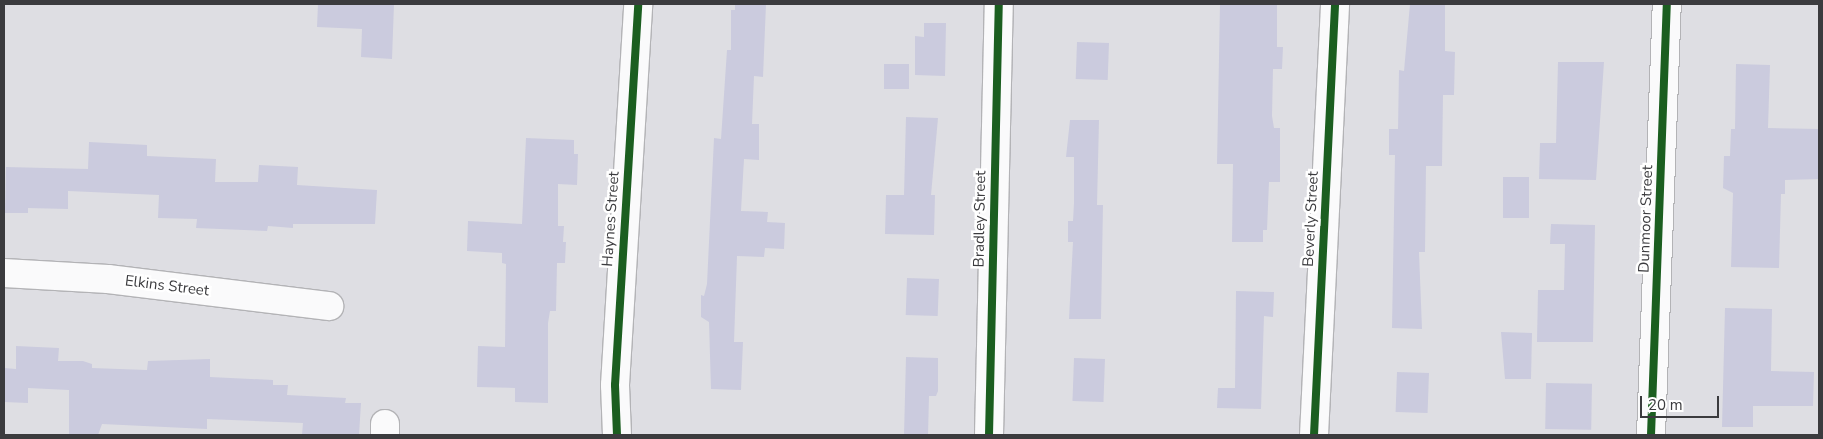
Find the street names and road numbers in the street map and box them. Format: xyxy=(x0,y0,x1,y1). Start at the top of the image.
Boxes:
street label: Dunmoor Street xyxy=(1635,165,1657,273)
street label: Bradley Street xyxy=(970,170,990,268)
street label: Haynes Street xyxy=(599,171,623,267)
street label: Beverly Street xyxy=(1300,171,1322,267)
street label: Elkins Street xyxy=(124,272,210,300)

